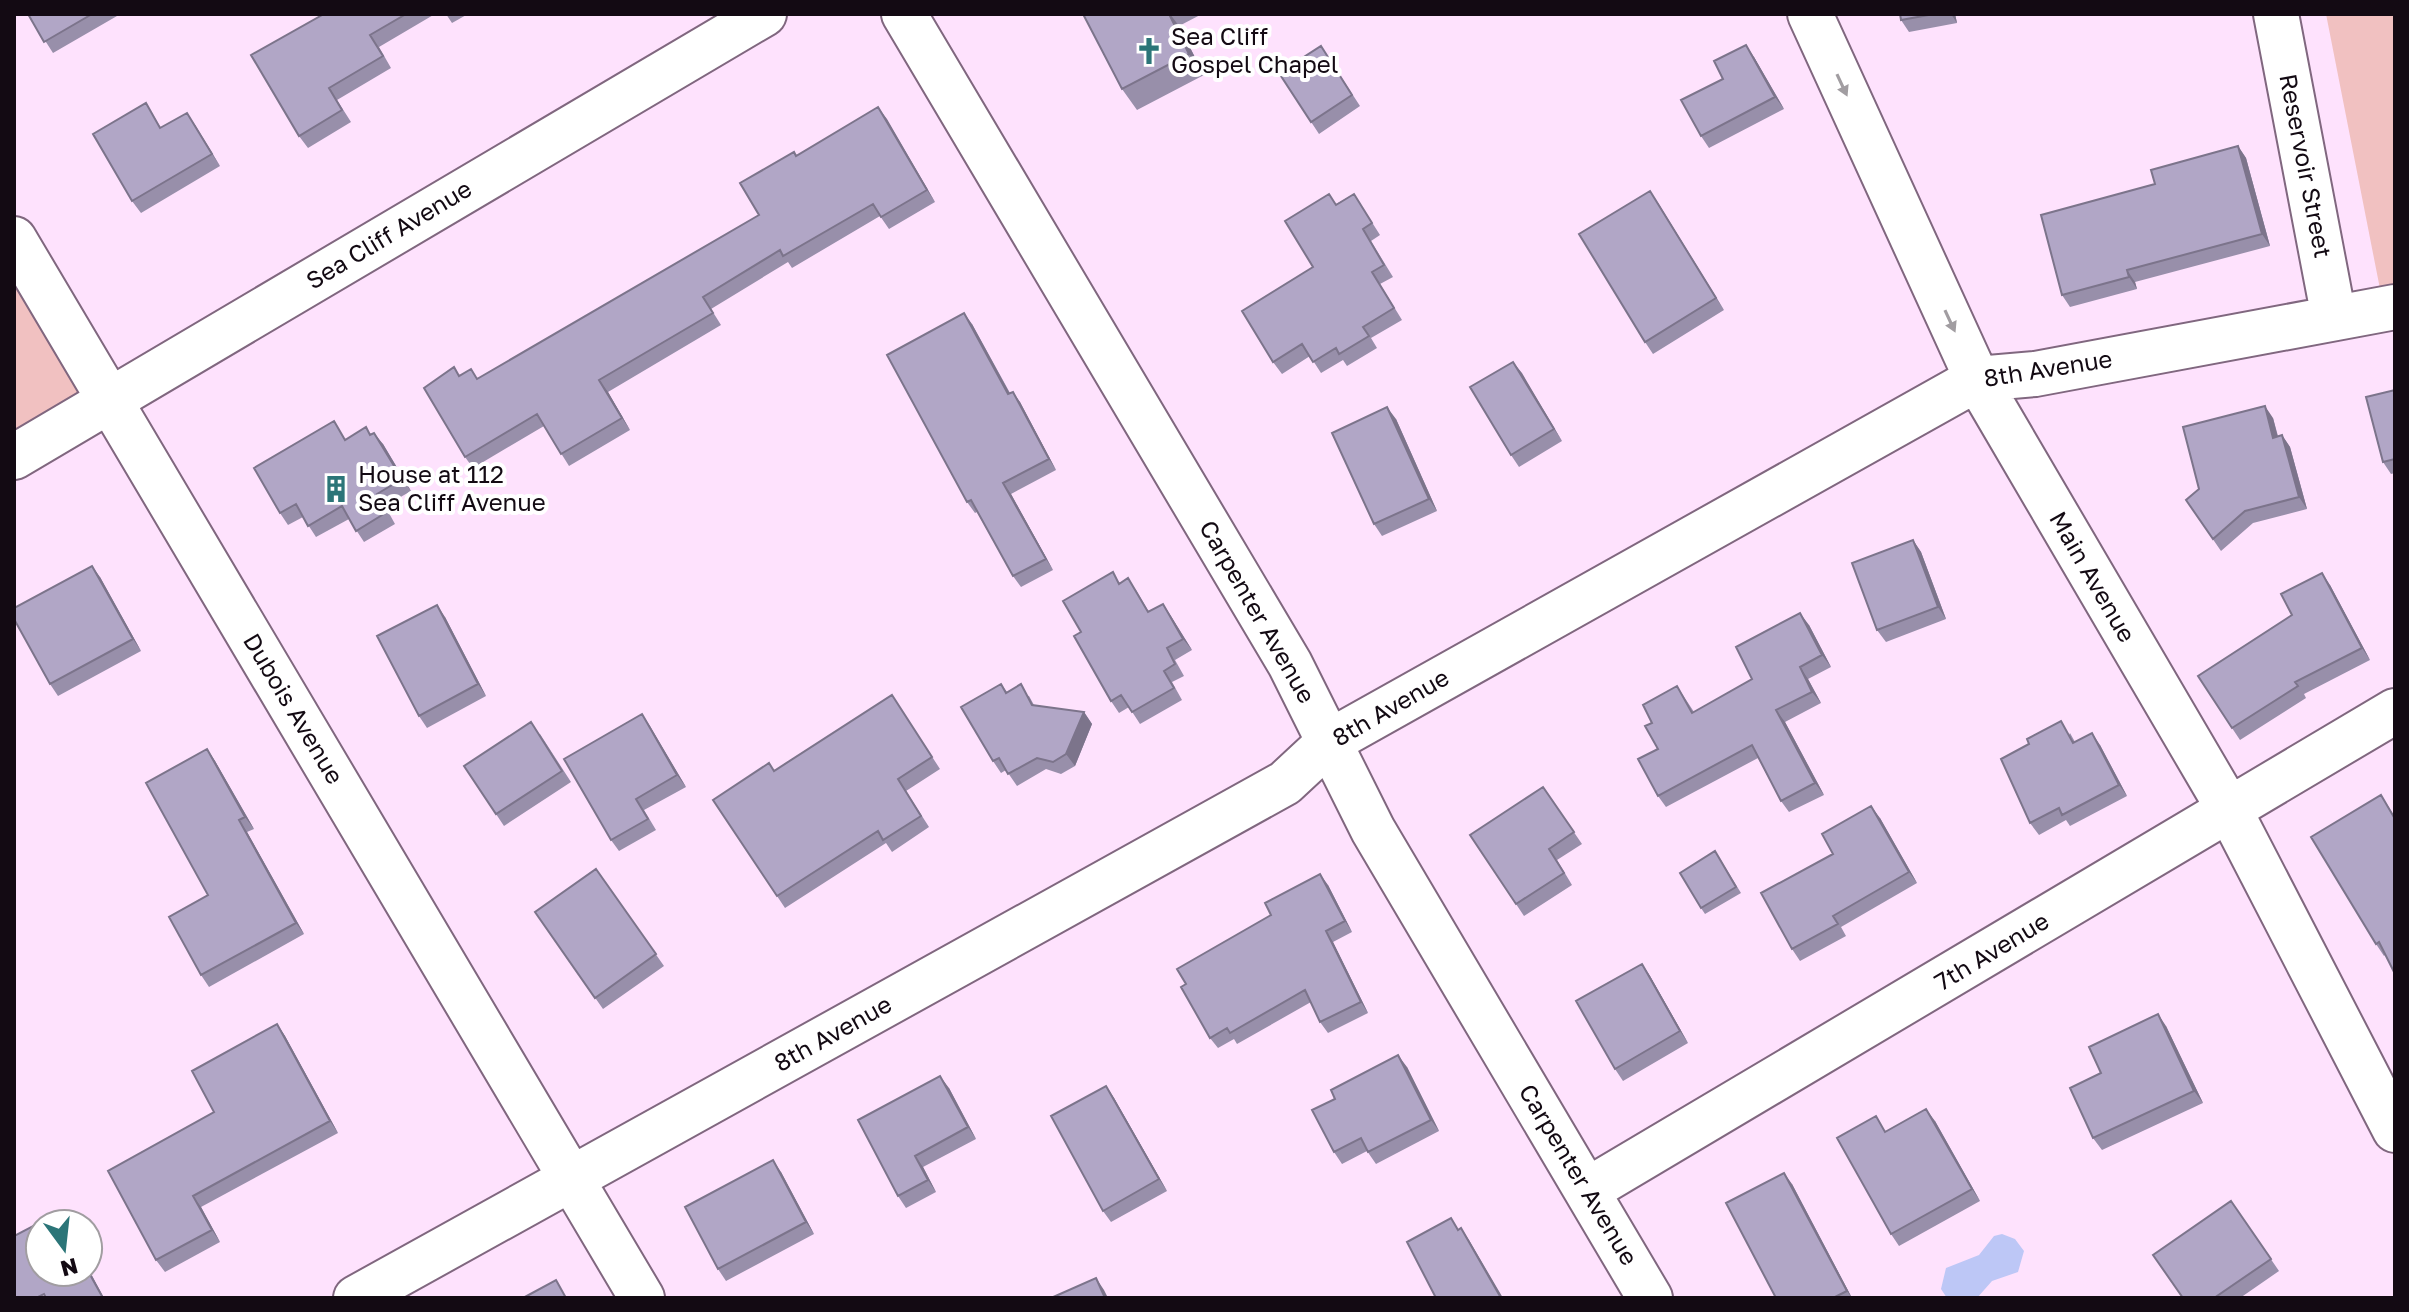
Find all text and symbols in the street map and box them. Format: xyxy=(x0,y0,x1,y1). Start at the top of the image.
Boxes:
place label: Sea Cliff Gospel Chapel xyxy=(1171,21,1338,78)
church icon: Sea Cliff Gospel Chapel xyxy=(1134,36,1164,66)
street label: Reservoir Street xyxy=(2274,71,2339,260)
one-way arrow xyxy=(1835,73,1849,97)
street label: Sea Cliff Avenue xyxy=(300,173,476,294)
one-way arrow xyxy=(1943,310,1957,333)
street label: 8th Avenue xyxy=(1981,343,2114,392)
place label: House at 112 Sea Cliff Avenue xyxy=(358,459,546,516)
building icon: House at 112 Sea Cliff Avenue xyxy=(321,474,351,504)
street label: Main Avenue xyxy=(2044,506,2142,647)
street label: Carpenter Avenue xyxy=(1194,515,1322,708)
street label: Dubois Avenue xyxy=(238,628,351,789)
street label: 8th Avenue xyxy=(1327,662,1454,752)
street label: 7th Avenue xyxy=(1929,905,2053,996)
street label: 8th Avenue xyxy=(769,989,896,1077)
street label: Carpenter Avenue xyxy=(1514,1078,1645,1270)
north arrow xyxy=(24,1208,104,1288)
text: N xyxy=(58,1253,81,1283)

